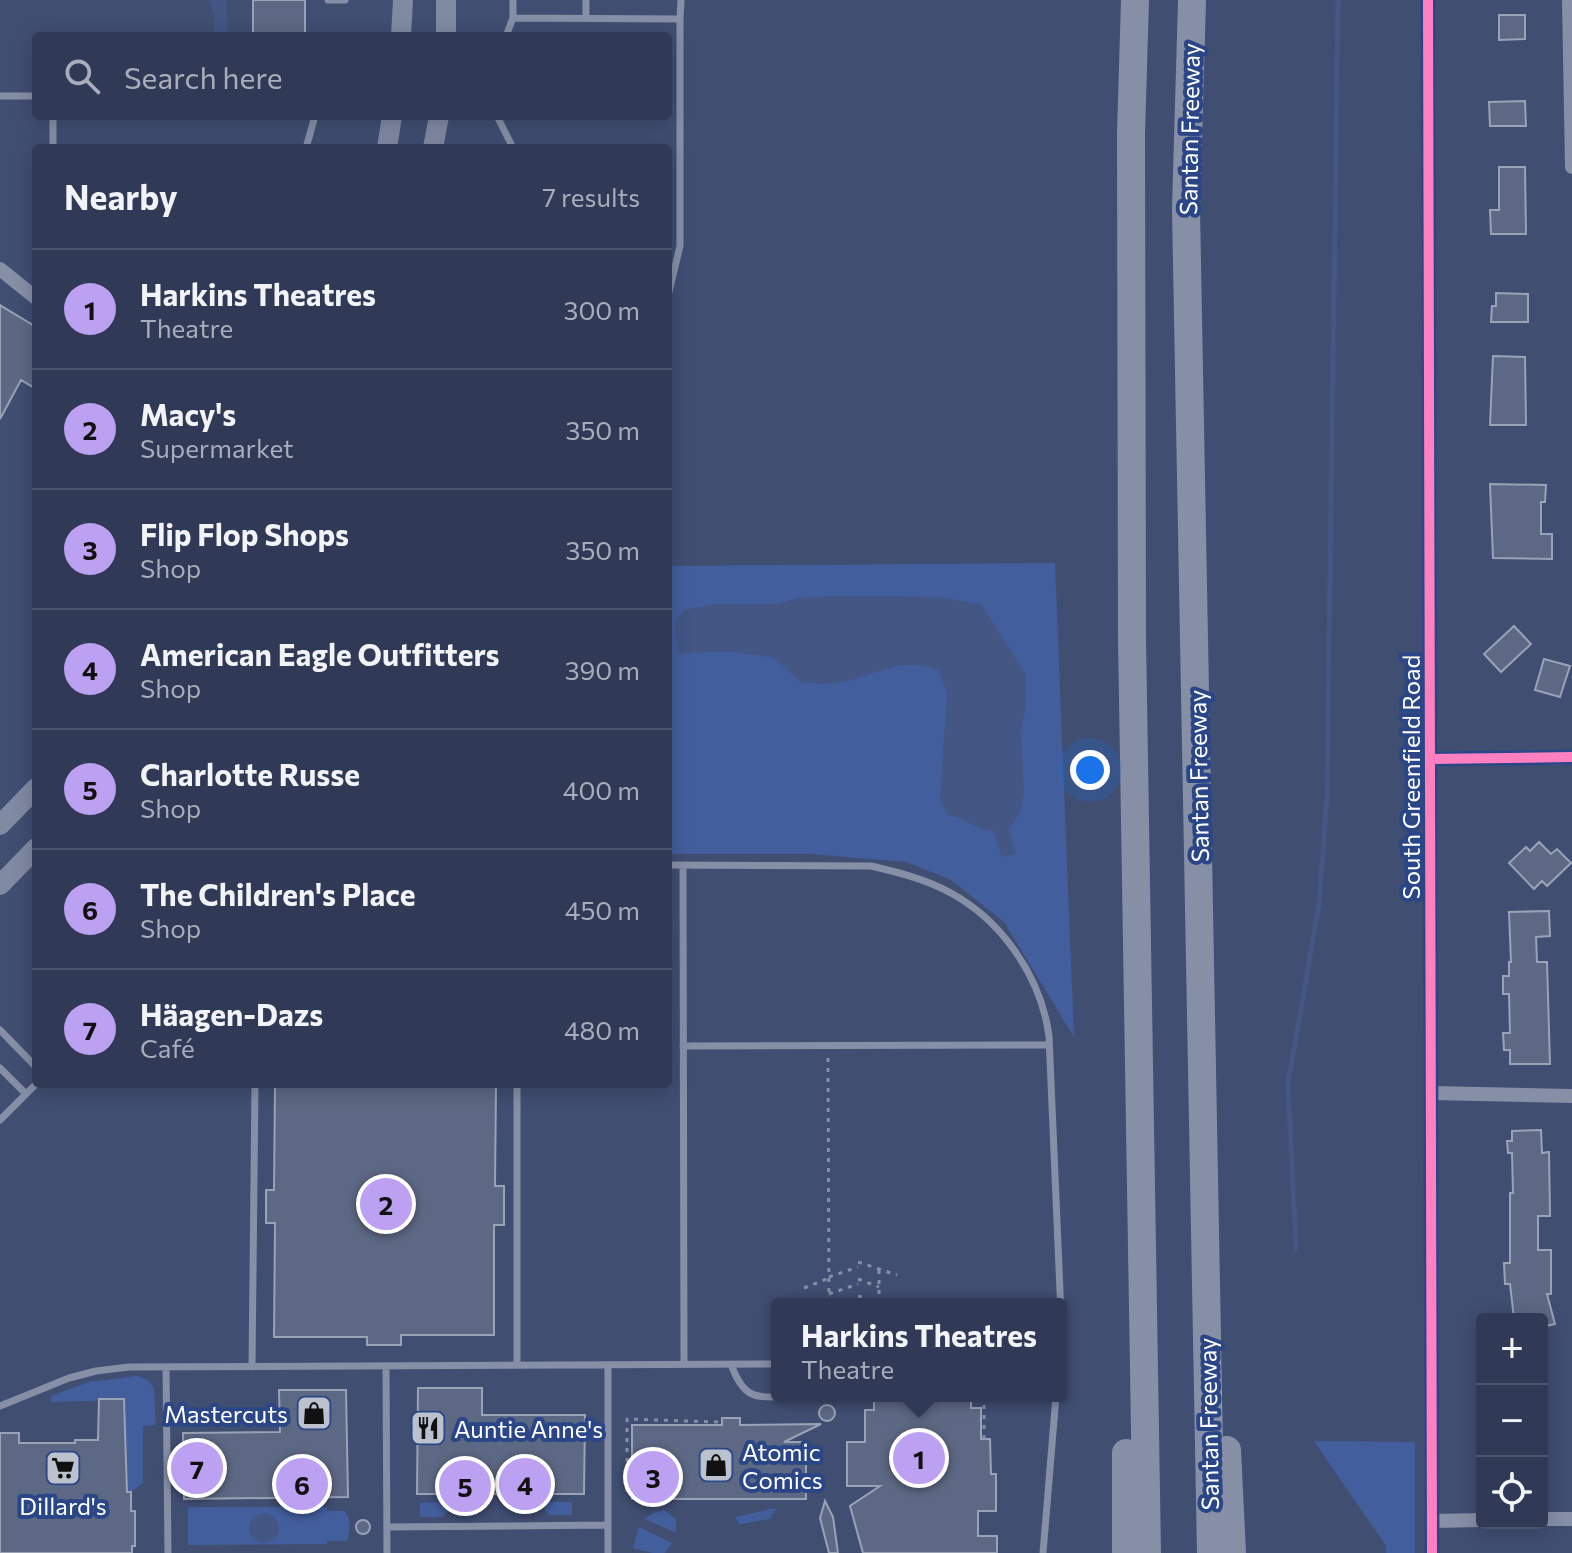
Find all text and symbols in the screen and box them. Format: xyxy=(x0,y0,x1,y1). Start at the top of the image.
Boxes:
search box xyxy=(32,32,672,120)
street label: Santan Freeway xyxy=(1173,43,1205,215)
icon: search xyxy=(60,54,104,98)
text: Search here xyxy=(124,58,283,95)
text: Nearby xyxy=(64,175,178,217)
text: 7 results xyxy=(542,181,640,212)
text: Harkins Theatres xyxy=(140,275,376,312)
text: 1 xyxy=(84,294,96,325)
text: 300 m xyxy=(564,294,640,325)
text: Theatre xyxy=(140,312,233,343)
text: Macy's xyxy=(140,395,236,432)
text: 2 xyxy=(83,414,97,445)
text: 350 m xyxy=(566,414,640,445)
text: Supermarket xyxy=(140,432,294,463)
text: Flip Flop Shops xyxy=(140,515,349,552)
text: 3 xyxy=(82,534,98,565)
text: 350 m xyxy=(566,534,640,565)
text: Shop xyxy=(140,552,201,583)
text: American Eagle Outfitters xyxy=(140,635,499,672)
text: 4 xyxy=(82,654,98,685)
text: 390 m xyxy=(565,654,640,685)
street label: South Greenfield Road xyxy=(1396,655,1425,899)
text: Shop xyxy=(140,672,201,703)
street label: Santan Freeway xyxy=(1182,690,1214,862)
your location xyxy=(1070,750,1110,790)
text: Charlotte Russe xyxy=(140,755,360,792)
text: 5 xyxy=(82,774,98,805)
text: 400 m xyxy=(563,774,640,805)
text: Shop xyxy=(140,792,201,823)
text: The Children's Place xyxy=(140,875,416,912)
text: 6 xyxy=(82,894,98,925)
text: 450 m xyxy=(565,894,640,925)
text: Shop xyxy=(140,912,201,943)
text: Häagen-Dazs xyxy=(140,995,323,1032)
text: 7 xyxy=(83,1014,97,1045)
text: 480 m xyxy=(564,1014,640,1045)
text: Café xyxy=(140,1032,195,1063)
pin: 2 xyxy=(360,1174,412,1234)
popup xyxy=(771,1298,1067,1402)
map controls xyxy=(1476,1313,1548,1529)
button: + xyxy=(1476,1313,1548,1385)
text: Harkins Theatres xyxy=(801,1316,1037,1353)
street label: Santan Freeway xyxy=(1192,1338,1224,1510)
text: Theatre xyxy=(801,1353,894,1384)
button: − xyxy=(1476,1385,1548,1457)
shop icon: Mastercuts xyxy=(295,1394,333,1432)
place label: Mastercuts xyxy=(164,1399,288,1428)
restaurant icon: Auntie Anne's xyxy=(409,1409,447,1447)
place label: Auntie Anne's xyxy=(454,1414,603,1443)
pin: 1 xyxy=(893,1428,945,1488)
place label: Atomic Comics xyxy=(742,1437,823,1494)
pin: 7 xyxy=(171,1438,223,1498)
shop icon: Atomic Comics xyxy=(697,1446,735,1484)
pin: 3 xyxy=(627,1447,679,1507)
supermarket icon: Dillard's xyxy=(44,1449,82,1487)
pin: 6 xyxy=(276,1454,328,1514)
pin: 4 xyxy=(499,1454,551,1514)
pin: 5 xyxy=(439,1456,491,1516)
button: locate xyxy=(1476,1457,1548,1529)
place label: Dillard's xyxy=(19,1491,107,1520)

